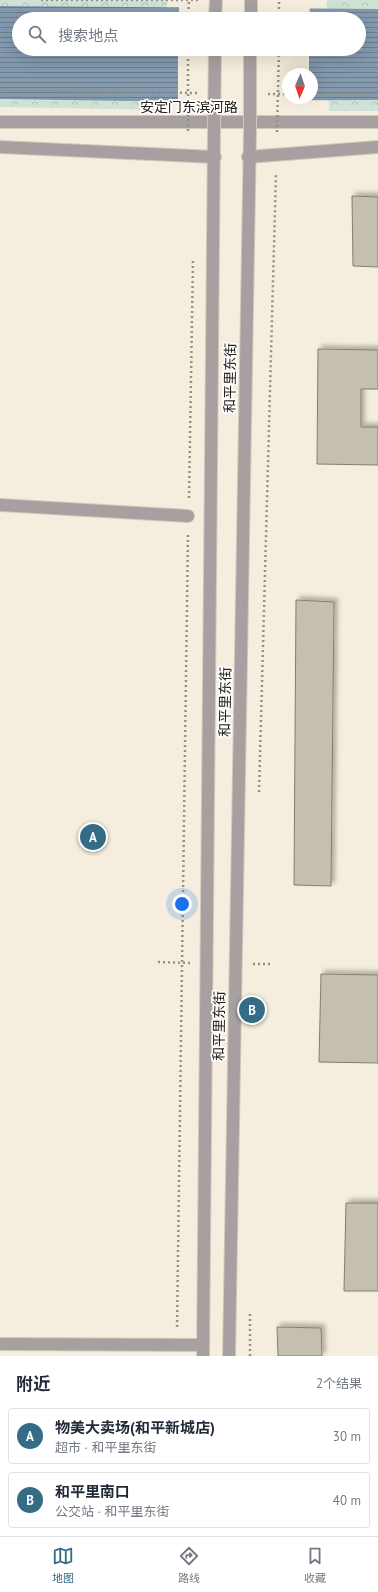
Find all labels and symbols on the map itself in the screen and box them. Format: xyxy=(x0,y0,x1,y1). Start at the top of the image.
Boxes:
north arrow xyxy=(282,68,318,104)
street label: 安定门东滨河路 xyxy=(140,98,238,116)
street label: 和平里东街 xyxy=(220,343,240,413)
street label: 和平里东街 xyxy=(215,667,235,737)
pin: A xyxy=(80,822,106,852)
your location xyxy=(172,894,192,914)
street label: 和平里东街 xyxy=(209,991,229,1061)
pin: B xyxy=(239,995,265,1025)

